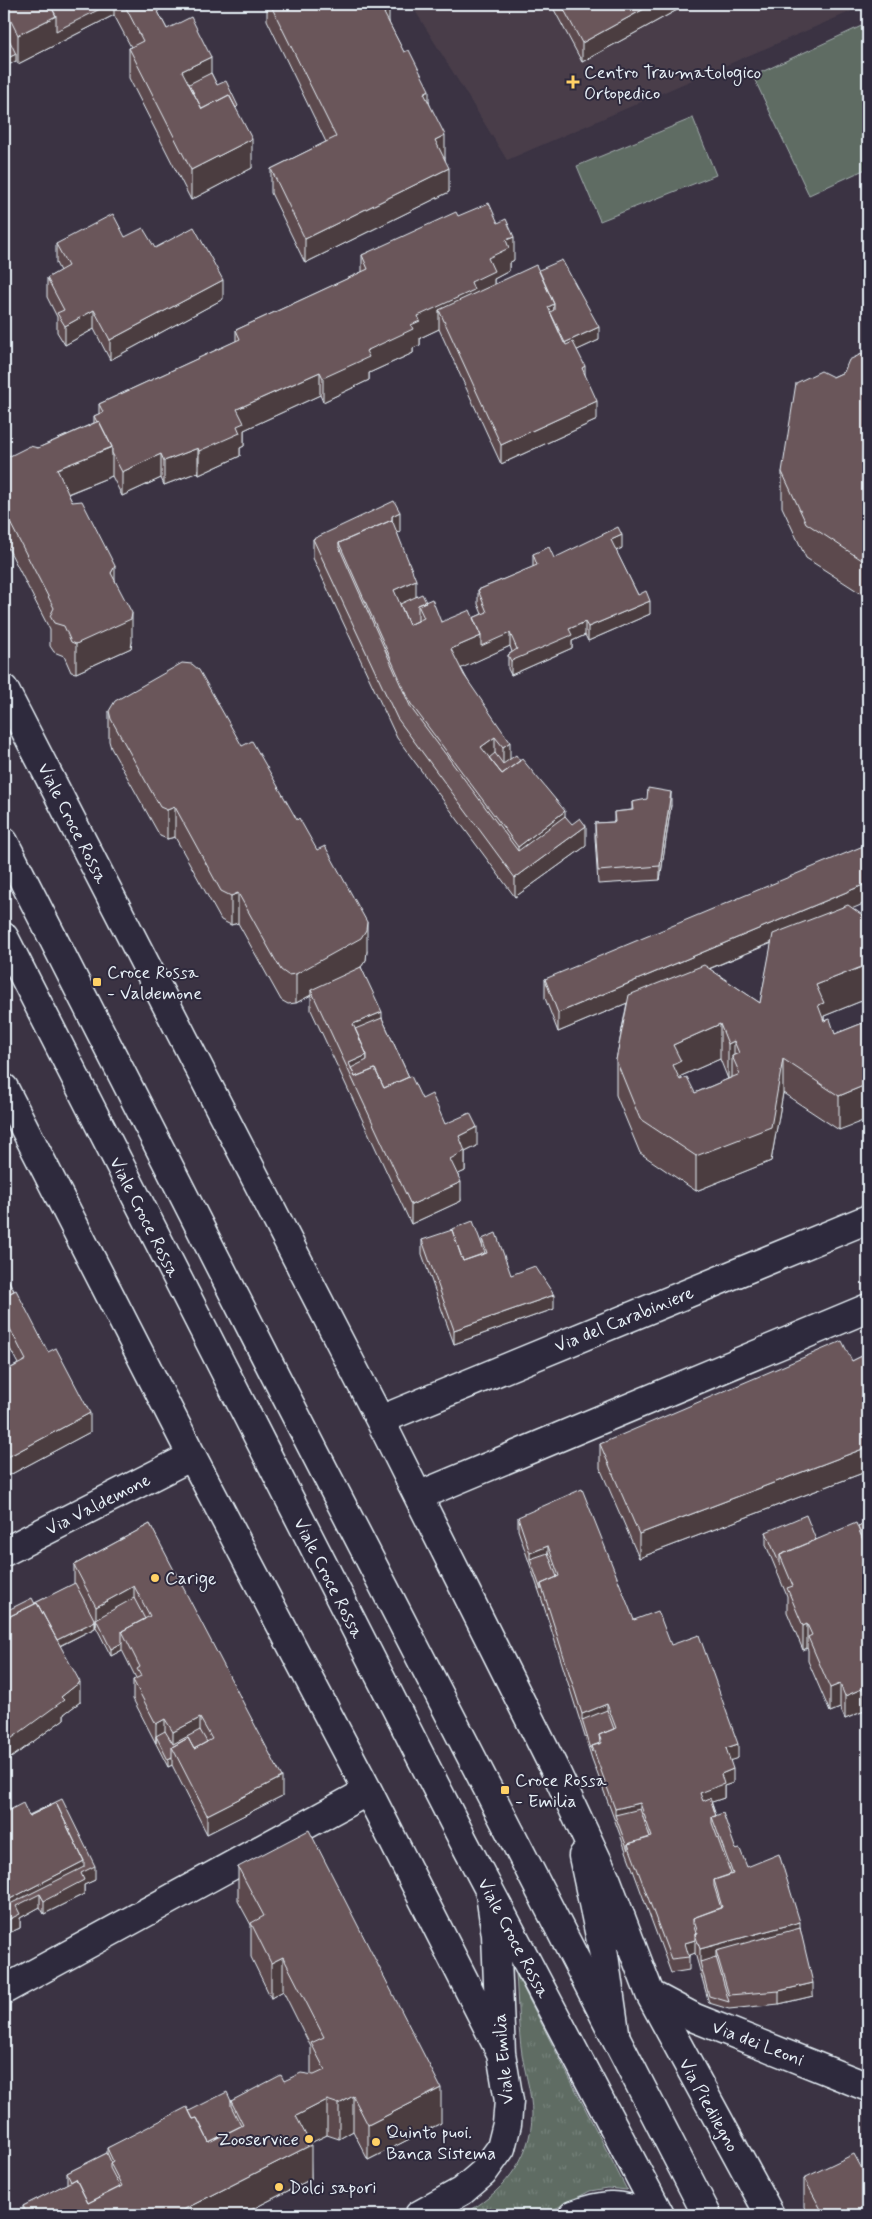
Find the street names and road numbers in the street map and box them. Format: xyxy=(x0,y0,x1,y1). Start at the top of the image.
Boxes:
street label: Viale Croce Rossa xyxy=(31,759,113,888)
street label: Viale Croce Rossa xyxy=(103,1153,185,1282)
street label: Via del Carabiniere xyxy=(551,1281,698,1359)
street label: Via Valdemone xyxy=(42,1468,155,1542)
street label: Viale Croce Rossa xyxy=(287,1514,369,1643)
street label: Viale Croce Rossa xyxy=(471,1874,555,2003)
street label: Viale Emilia xyxy=(488,2013,520,2105)
street label: Via dei Leoni xyxy=(708,2015,807,2072)
street label: Via Piedilegno xyxy=(673,2054,744,2157)

